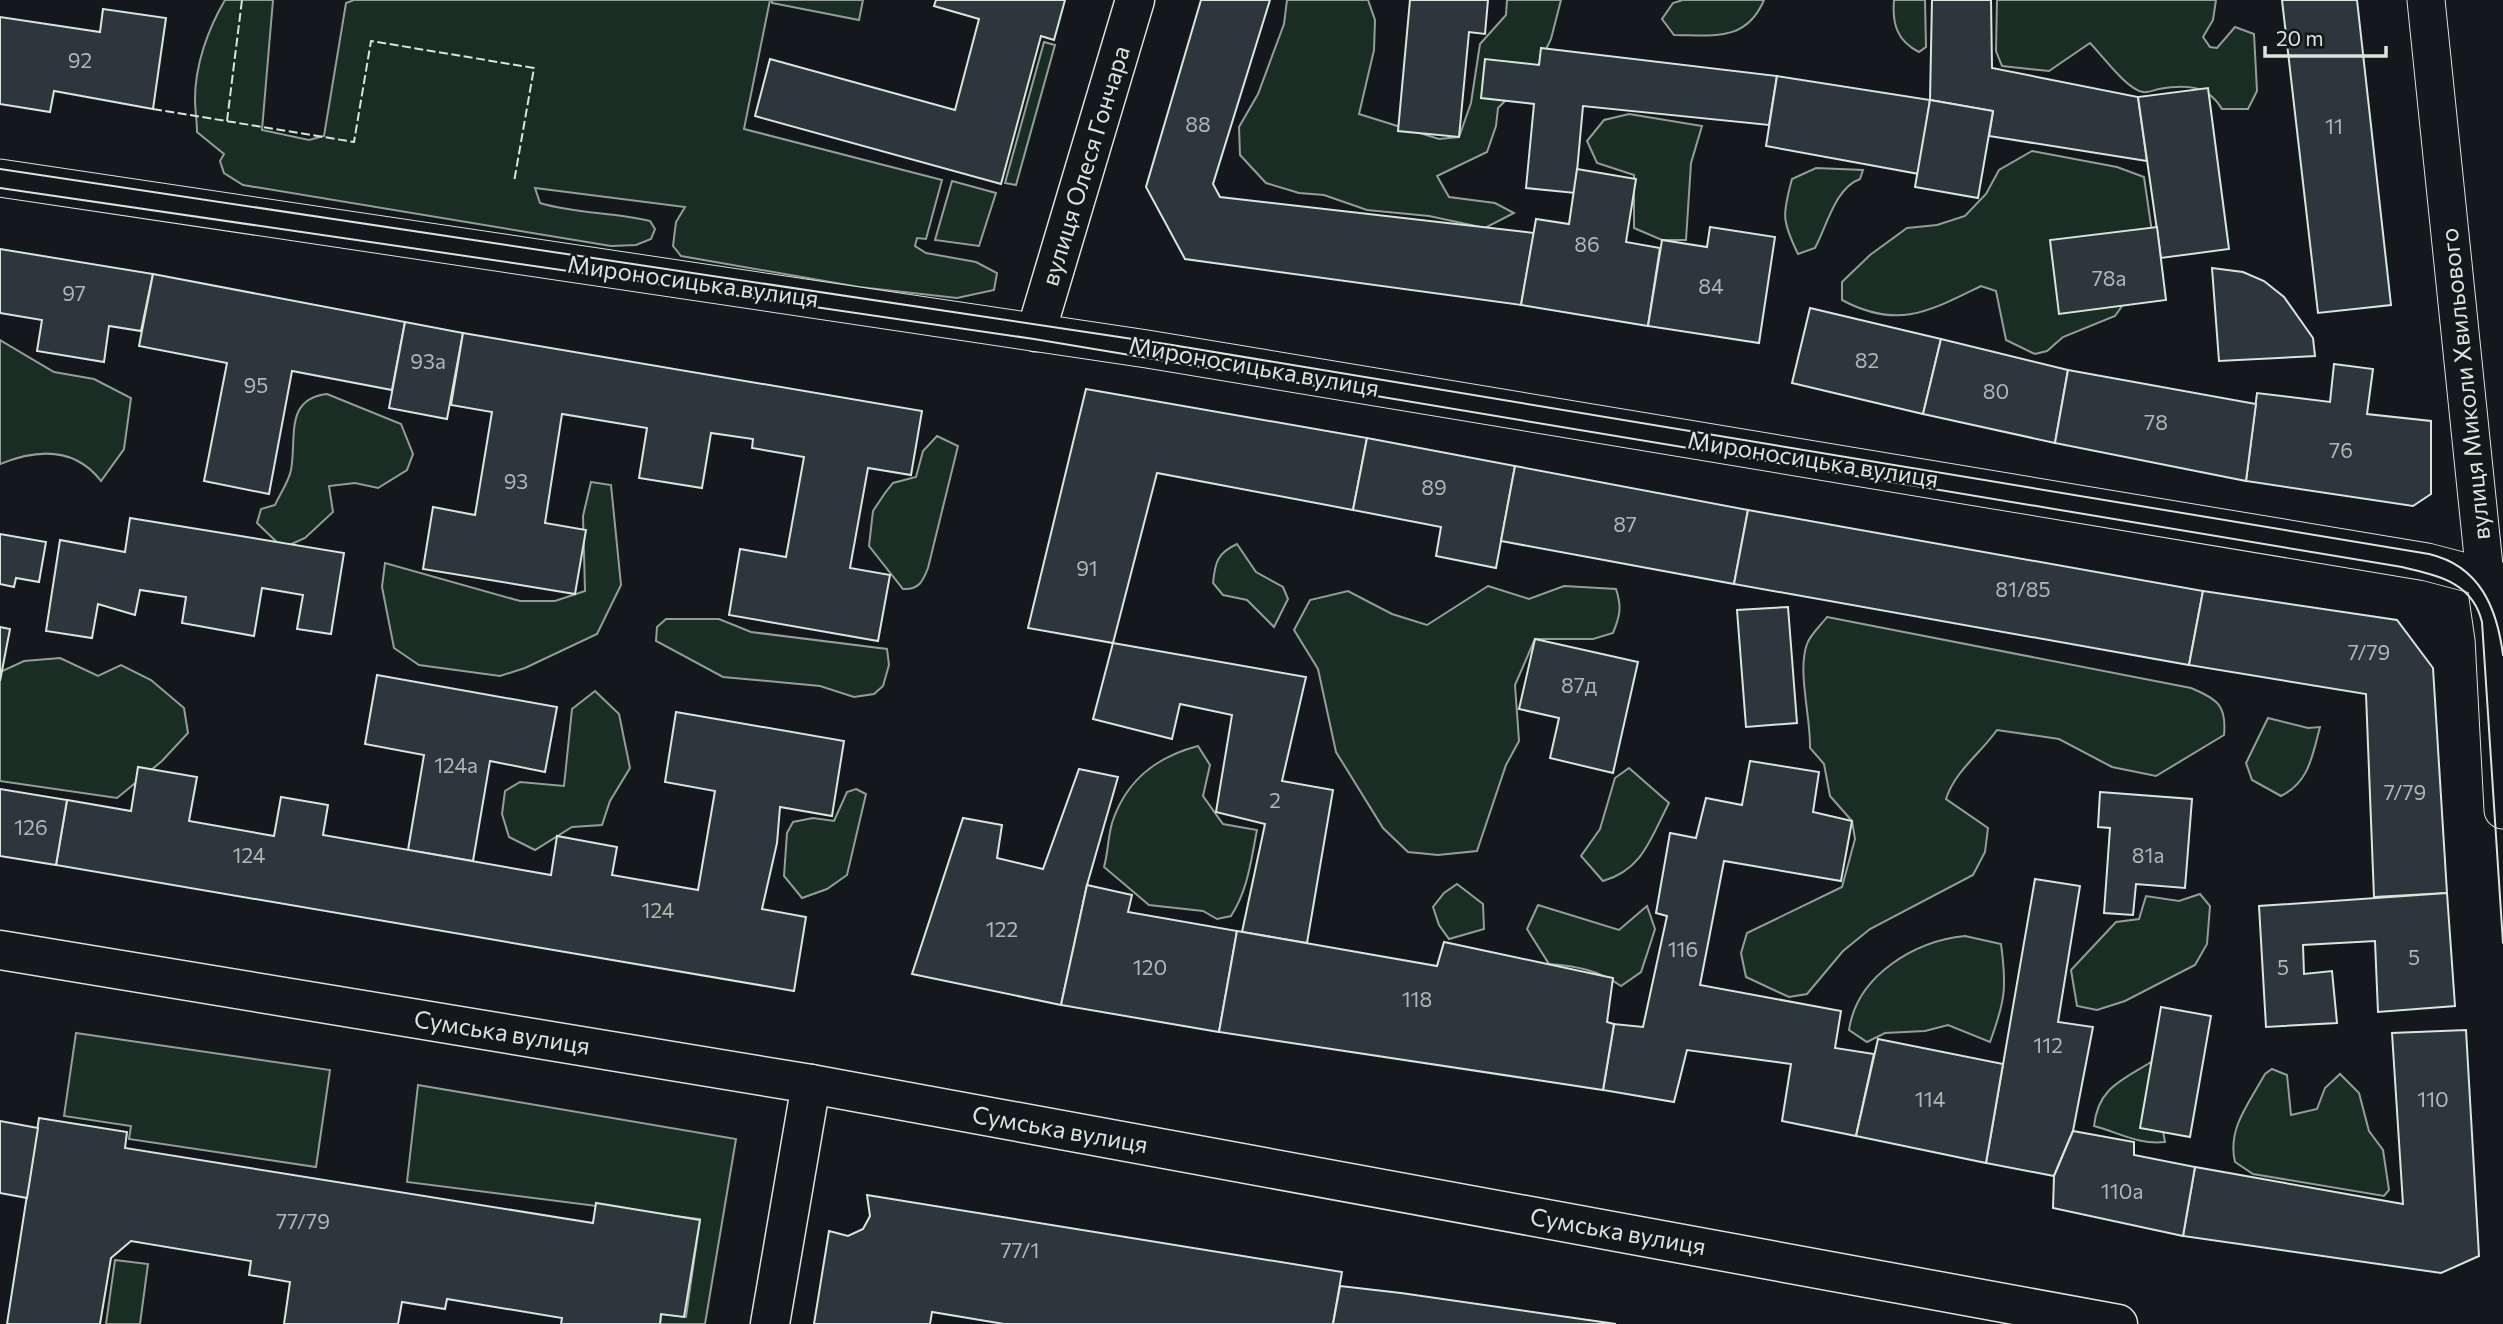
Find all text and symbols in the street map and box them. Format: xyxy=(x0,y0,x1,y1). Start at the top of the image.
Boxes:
scale bar xyxy=(2265,14,2386,58)
text: 20 m xyxy=(2276,25,2324,50)
street label: вулиця Олеся Гончара xyxy=(1034,42,1135,289)
house number: 92 xyxy=(68,47,92,72)
house number: 88 xyxy=(1185,111,1211,136)
house number: 11 xyxy=(2325,113,2343,138)
street label: вулиця Миколи Хвильового xyxy=(2434,227,2495,542)
house number: 86 xyxy=(1574,231,1600,256)
street label: Мироносицька вулиця xyxy=(566,249,821,313)
house number: 78а xyxy=(2092,265,2126,290)
house number: 84 xyxy=(1698,273,1724,298)
house number: 97 xyxy=(62,280,86,305)
street label: Мироносицька вулиця xyxy=(1127,329,1382,402)
house number: 82 xyxy=(1855,347,1879,372)
house number: 93а xyxy=(410,348,446,373)
house number: 95 xyxy=(244,372,268,397)
house number: 80 xyxy=(1983,378,2009,403)
house number: 78 xyxy=(2144,409,2168,434)
street label: Мироносицька вулиця xyxy=(1686,424,1941,493)
house number: 76 xyxy=(2329,437,2353,462)
house number: 93 xyxy=(504,468,528,493)
house number: 89 xyxy=(1421,474,1447,499)
house number: 87 xyxy=(1613,511,1637,536)
house number: 91 xyxy=(1076,555,1098,580)
house number: 81/85 xyxy=(1995,576,2051,601)
house number: 7/79 xyxy=(2348,639,2390,664)
house number: 87д xyxy=(1561,672,1597,697)
house number: 124а xyxy=(434,752,478,777)
house number: 7/79 xyxy=(2384,779,2426,804)
house number: 2 xyxy=(1269,787,1281,812)
house number: 126 xyxy=(14,814,48,839)
house number: 124 xyxy=(233,842,266,867)
house number: 81а xyxy=(2132,842,2164,867)
house number: 124 xyxy=(642,897,675,922)
house number: 122 xyxy=(986,916,1018,941)
house number: 116 xyxy=(1668,936,1698,961)
house number: 5 xyxy=(2408,944,2420,969)
house number: 120 xyxy=(1133,954,1167,979)
house number: 5 xyxy=(2277,954,2289,979)
house number: 118 xyxy=(1402,986,1432,1011)
street label: Сумська вулиця xyxy=(412,1003,592,1060)
house number: 112 xyxy=(2033,1032,2063,1057)
house number: 114 xyxy=(1915,1086,1946,1111)
house number: 110 xyxy=(2417,1086,2449,1111)
street label: Сумська вулиця xyxy=(970,1099,1150,1158)
house number: 110а xyxy=(2101,1178,2143,1203)
street label: Сумська вулиця xyxy=(1528,1201,1708,1260)
house number: 77/79 xyxy=(276,1208,330,1233)
house number: 77/1 xyxy=(1001,1237,1039,1262)

